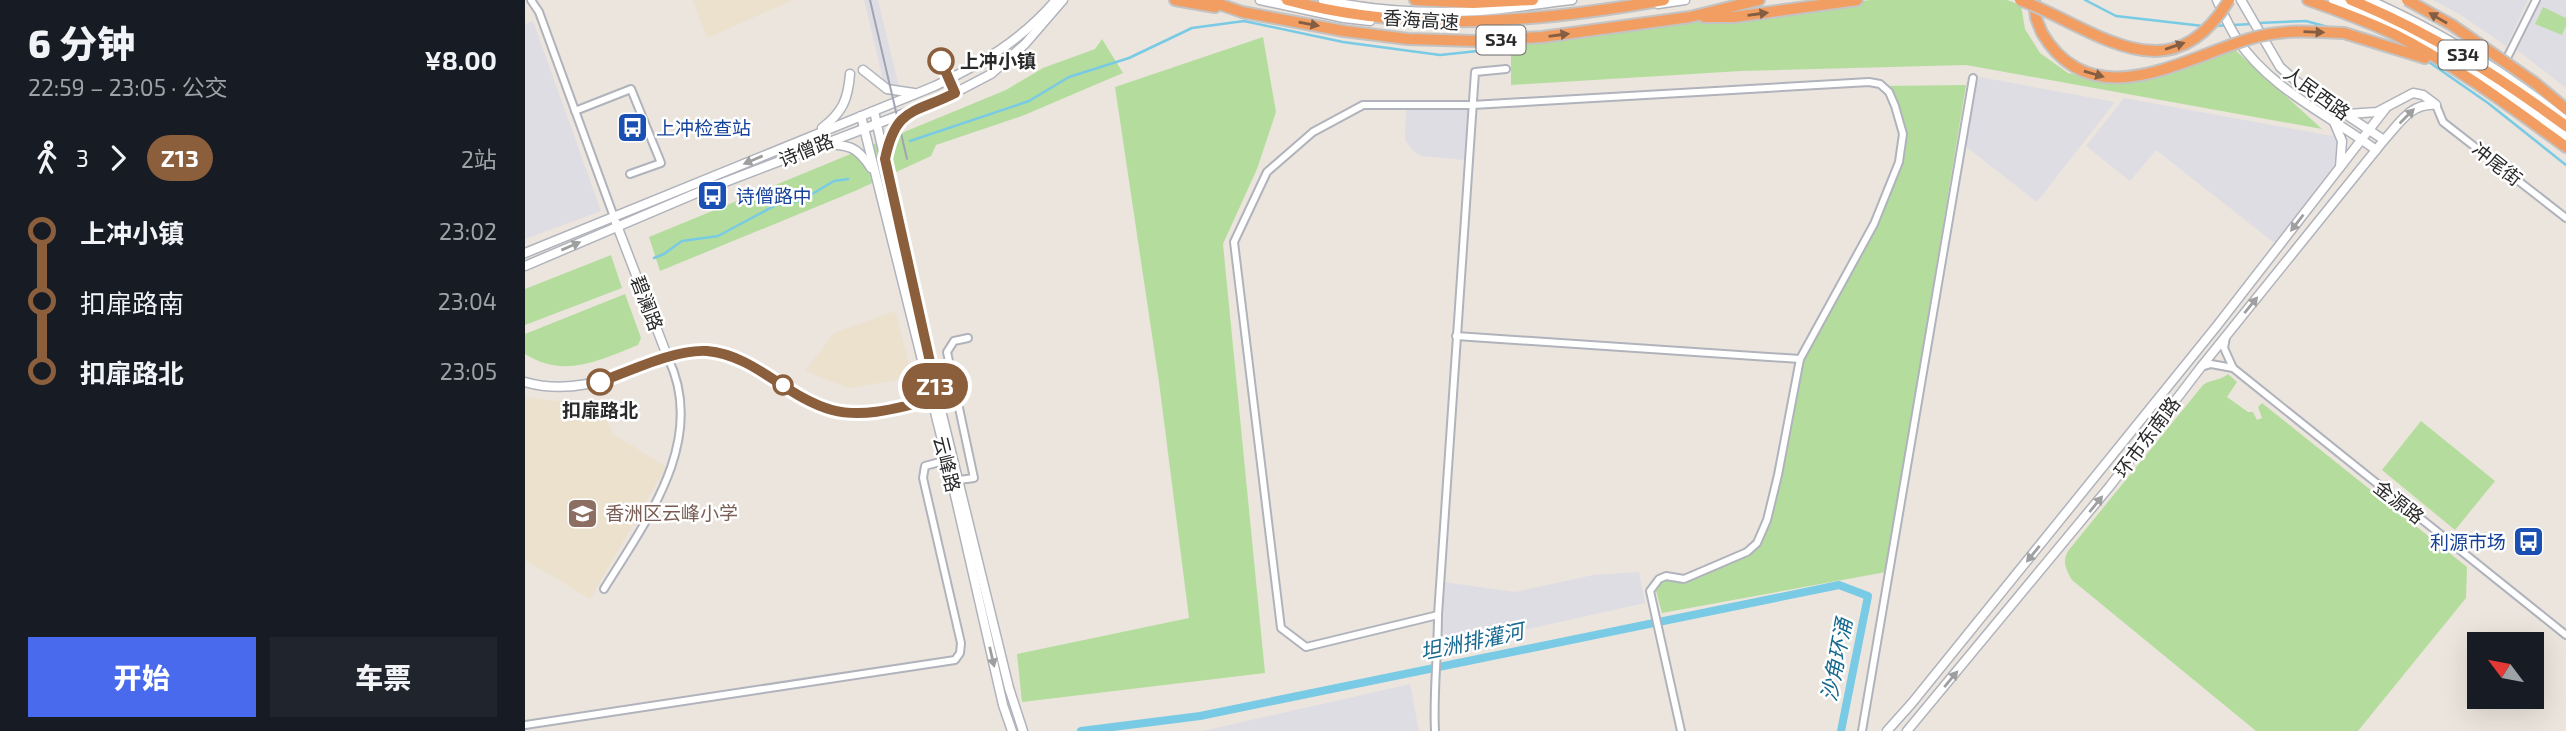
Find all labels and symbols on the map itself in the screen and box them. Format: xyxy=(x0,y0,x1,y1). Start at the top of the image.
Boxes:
street label: 香海高速 xyxy=(1382,5,1460,34)
one-way arrow xyxy=(1748,8,1770,19)
one-way arrow xyxy=(2428,12,2448,24)
one-way arrow xyxy=(1298,19,1320,30)
road number: S34 xyxy=(1476,26,1525,55)
one-way arrow xyxy=(2303,26,2325,37)
one-way arrow xyxy=(1549,29,1571,40)
one-way arrow xyxy=(2164,40,2185,51)
road number: S34 xyxy=(2438,40,2487,70)
marker: 上冲小镇 xyxy=(928,48,954,74)
place label: 上冲小镇 xyxy=(960,49,1036,72)
street label: 人民西路 xyxy=(2280,61,2355,124)
one-way arrow xyxy=(2083,69,2105,80)
one-way arrow xyxy=(2398,108,2415,124)
bus stop icon: 上冲检查站 xyxy=(616,111,650,145)
place label: 上冲检查站 xyxy=(656,116,751,139)
street label: 诗僧路 xyxy=(775,128,837,171)
street label: 冲尾街 xyxy=(2468,137,2527,190)
one-way arrow xyxy=(742,155,763,166)
bus stop icon: 诗僧路中 xyxy=(696,179,730,213)
place label: 诗僧路中 xyxy=(736,184,812,207)
one-way arrow xyxy=(2290,214,2305,232)
one-way arrow xyxy=(561,240,582,251)
street label: 碧澜路 xyxy=(627,272,668,334)
one-way arrow xyxy=(2243,297,2258,314)
line badge: Z13 xyxy=(895,363,975,409)
marker: 扣扉路北 xyxy=(587,369,613,395)
unlabelled marker xyxy=(773,375,793,395)
street label: 环市东南路 xyxy=(2109,392,2184,482)
place label: 扣扉路北 xyxy=(562,398,638,421)
street label: 云峰路 xyxy=(929,433,966,494)
street label: 金源路 xyxy=(2370,475,2429,528)
one-way arrow xyxy=(2088,495,2103,512)
school or university icon: 香洲区云峰小学 xyxy=(565,496,599,530)
place label: 香洲区云峰小学 xyxy=(605,501,738,524)
bus stop icon: 利源市场 xyxy=(2512,525,2546,559)
place label: 利源市场 xyxy=(2430,530,2506,553)
one-way arrow xyxy=(2025,544,2040,562)
water label: 沙角环涌 xyxy=(1815,614,1856,703)
water label: 坦洲排灌河 xyxy=(1418,617,1530,664)
north arrow xyxy=(2467,632,2545,709)
one-way arrow xyxy=(987,646,998,668)
one-way arrow xyxy=(1943,670,1959,688)

